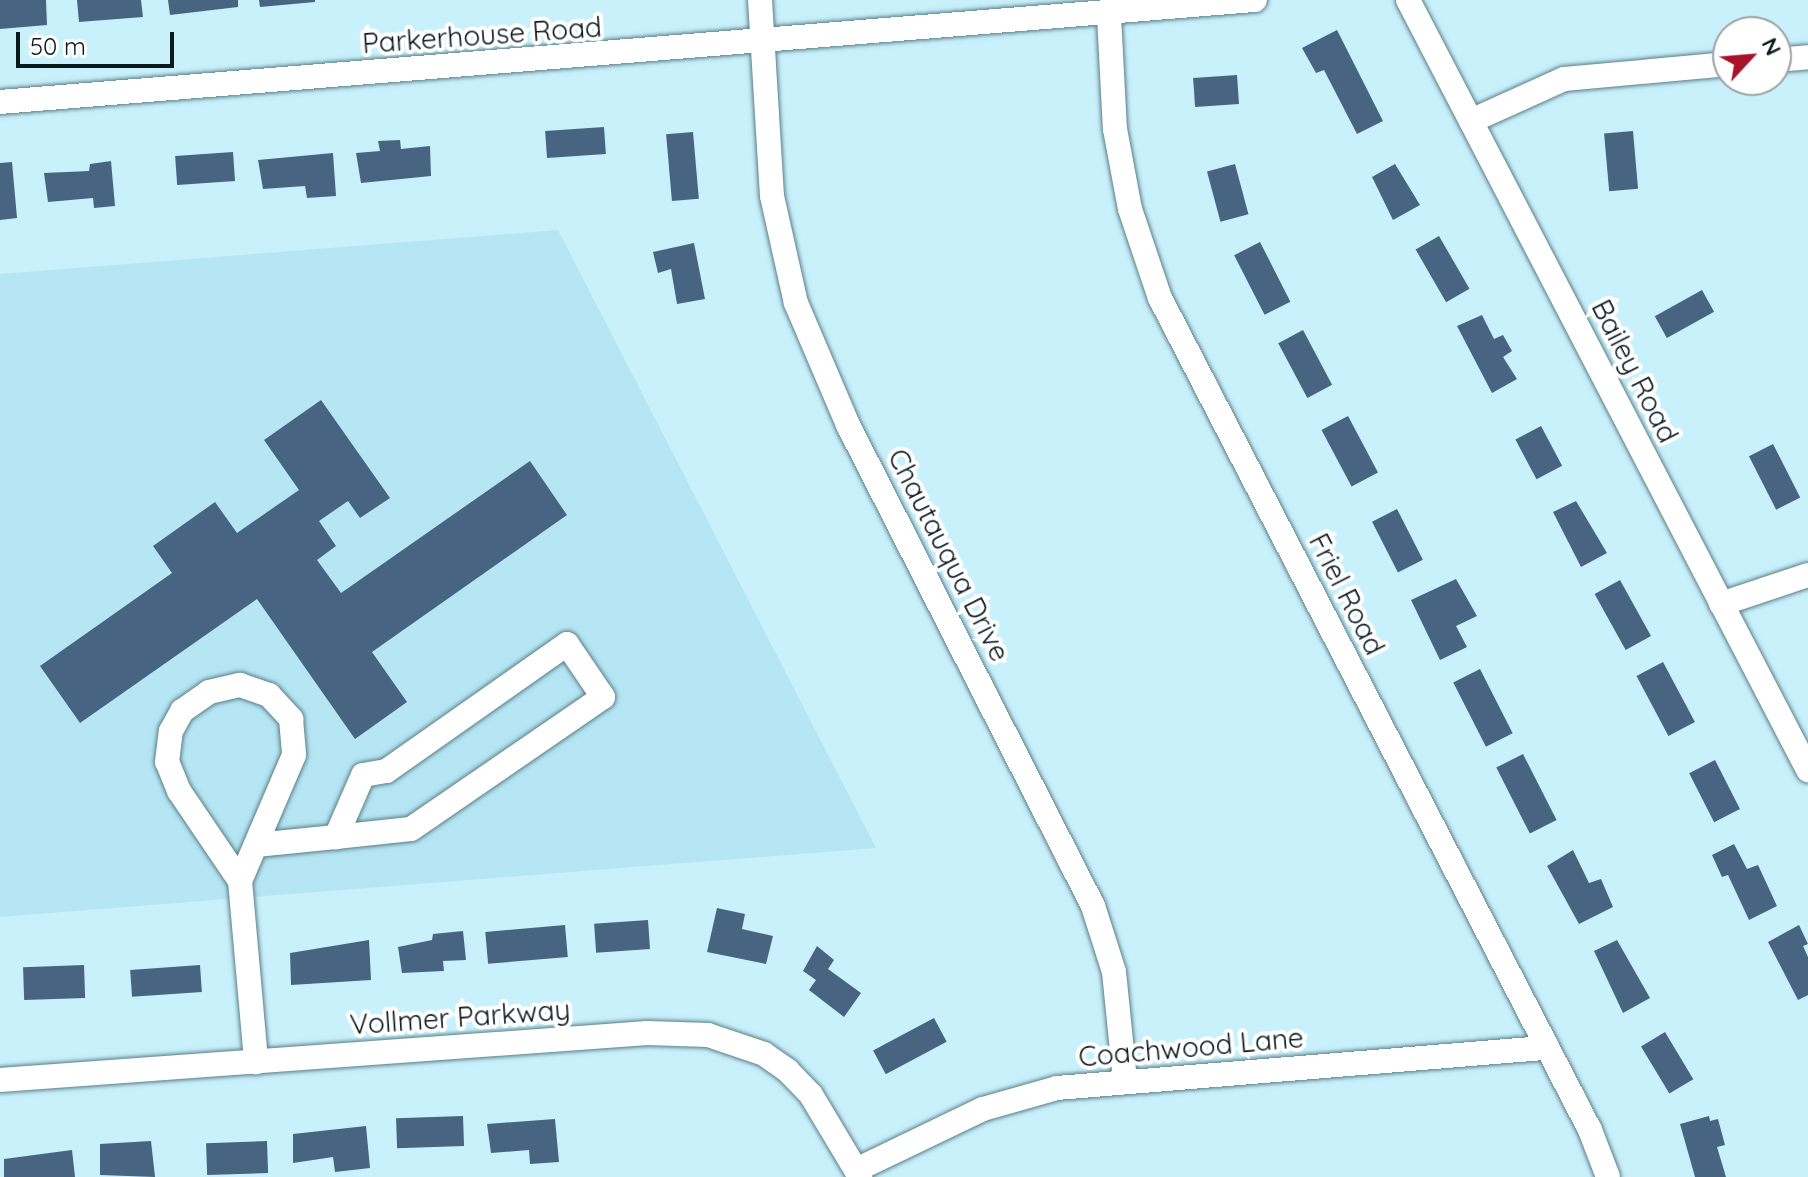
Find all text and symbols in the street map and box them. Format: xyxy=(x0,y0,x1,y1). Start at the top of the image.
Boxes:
street label: Parkerhouse Road xyxy=(361,10,603,60)
scale bar xyxy=(20,16,178,66)
north arrow xyxy=(1712,16,1792,96)
text: 50 m xyxy=(30,31,86,61)
text: N xyxy=(1756,33,1788,60)
street label: Bailey Road xyxy=(1585,294,1685,448)
street label: Chautauqua Drive xyxy=(881,443,1017,667)
street label: Friel Road xyxy=(1302,528,1392,660)
street label: Vollmer Parkway xyxy=(349,993,571,1041)
street label: Coachwood Lane xyxy=(1077,1020,1305,1074)

